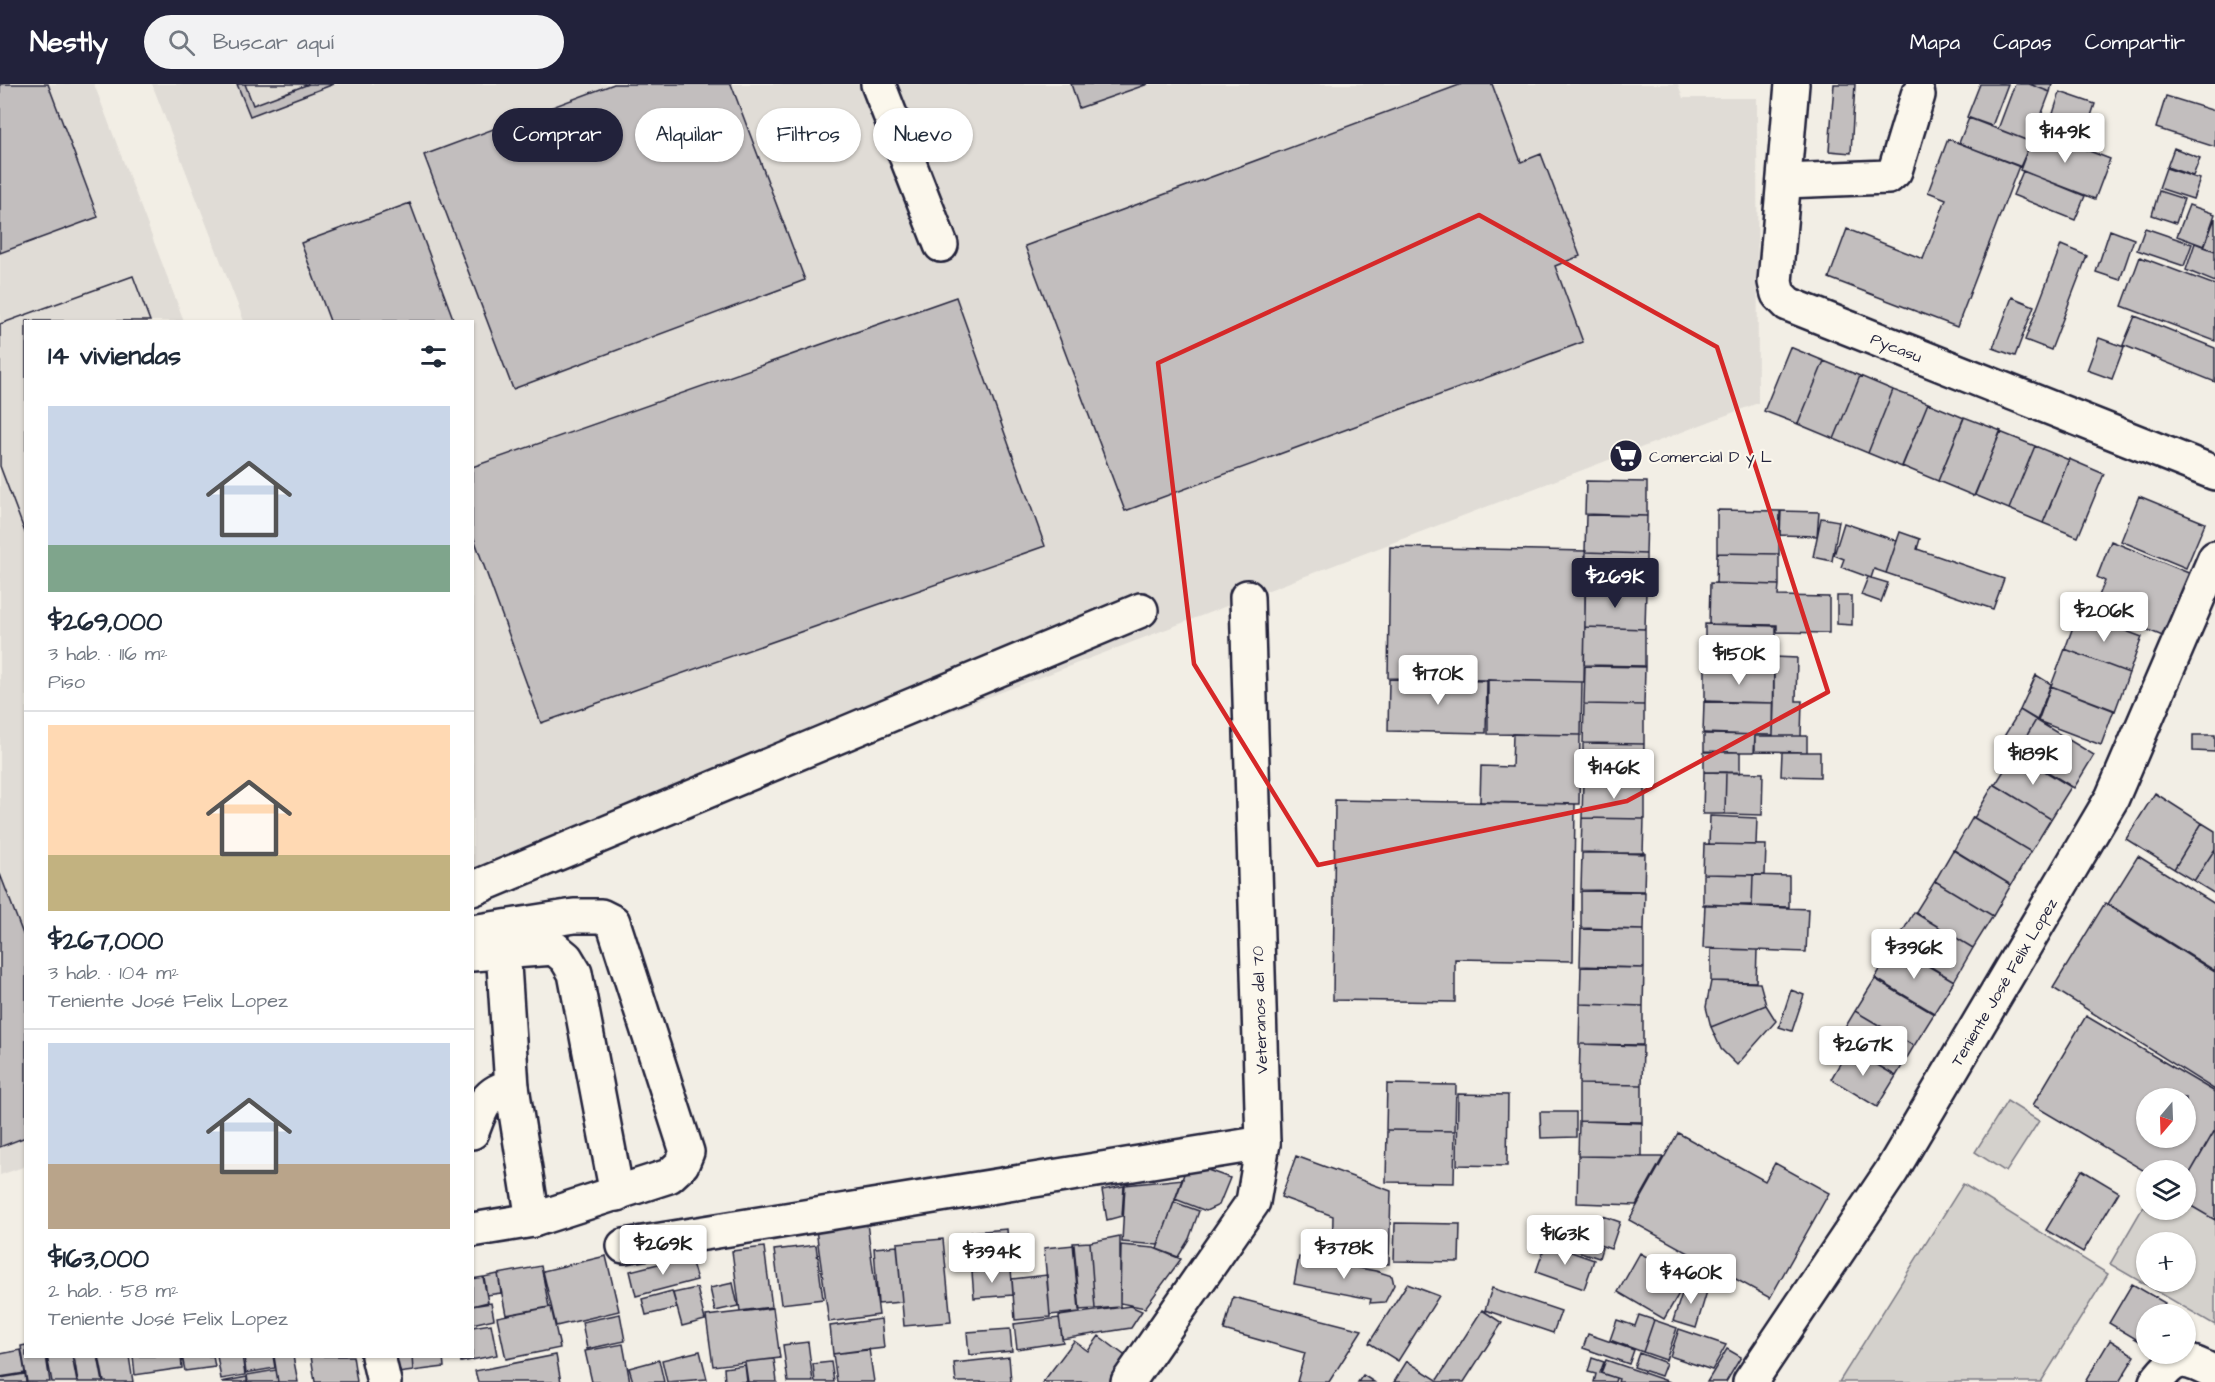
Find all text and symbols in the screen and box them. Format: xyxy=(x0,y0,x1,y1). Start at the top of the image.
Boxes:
search box xyxy=(144,15,564,69)
text: Nestly xyxy=(30,23,108,62)
icon: search xyxy=(165,26,198,59)
text: Buscar aquí xyxy=(213,27,334,58)
text: Mapa xyxy=(1910,28,1960,57)
text: Capas xyxy=(1993,28,2052,57)
text: Compartir xyxy=(2085,28,2185,57)
chip: Comprar xyxy=(492,108,623,162)
chip: Alquilar xyxy=(635,108,744,162)
chip: Filtros xyxy=(756,108,861,162)
chip: Nuevo xyxy=(873,108,973,162)
pin: $149K xyxy=(2023,113,2107,164)
text: $149K xyxy=(2040,118,2090,146)
street label: Pycasu xyxy=(1867,328,1925,368)
text: 14 viviendas xyxy=(48,338,181,374)
icon: filters xyxy=(417,340,450,373)
supermarket icon: Comercial D y L xyxy=(1608,438,1644,474)
icon: home xyxy=(195,445,303,553)
place label: Comercial D y L xyxy=(1649,446,1772,469)
pin: $269K xyxy=(1573,558,1657,609)
text: $269K xyxy=(1586,563,1644,591)
pin: $206K xyxy=(2062,592,2146,643)
text: $206K xyxy=(2074,597,2134,625)
text: $269,000 xyxy=(48,604,162,640)
pin: $150K xyxy=(1697,635,1781,686)
text: 3 hab. · 116 m² xyxy=(48,640,168,668)
text: $150K xyxy=(1713,640,1765,668)
pin: $170K xyxy=(1396,655,1480,706)
text: $170K xyxy=(1413,660,1463,688)
text: Piso xyxy=(48,668,85,696)
pin: $189K xyxy=(1991,735,2075,786)
text: $189K xyxy=(2008,740,2058,768)
pin: $146K xyxy=(1572,749,1656,800)
text: $146K xyxy=(1588,754,1640,782)
icon: home xyxy=(195,764,303,872)
street label: Teniente José Felix Lopez xyxy=(1946,894,2063,1070)
text: $267,000 xyxy=(48,923,163,959)
pin: $396K xyxy=(1872,929,1956,980)
text: $396K xyxy=(1885,934,1943,962)
street label: Veteranos del 70 xyxy=(1247,946,1273,1074)
text: 3 hab. · 104 m² xyxy=(48,959,179,987)
text: Teniente José Felix Lopez xyxy=(48,987,288,1015)
pin: $267K xyxy=(1821,1026,1905,1077)
text: $267K xyxy=(1833,1031,1893,1059)
icon: home xyxy=(195,1082,303,1190)
north arrow xyxy=(2136,1088,2196,1148)
map controls xyxy=(2136,1088,2196,1364)
button: layers xyxy=(2136,1160,2196,1220)
pin: $163K xyxy=(1523,1215,1607,1266)
text: $163K xyxy=(1541,1220,1589,1248)
pin: $269K xyxy=(621,1225,705,1276)
pin: $378K xyxy=(1302,1229,1386,1280)
text: $269K xyxy=(634,1230,692,1258)
button: + xyxy=(2136,1232,2196,1292)
pin: $394K xyxy=(950,1233,1034,1284)
text: $378K xyxy=(1315,1234,1373,1262)
text: $394K xyxy=(963,1238,1021,1266)
text: $163,000 xyxy=(48,1241,149,1277)
pin: $460K xyxy=(1649,1254,1733,1305)
text: $460K xyxy=(1660,1259,1722,1287)
text: 2 hab. · 58 m² xyxy=(48,1277,179,1305)
button: − xyxy=(2136,1304,2196,1364)
text: Teniente José Felix Lopez xyxy=(48,1305,288,1333)

